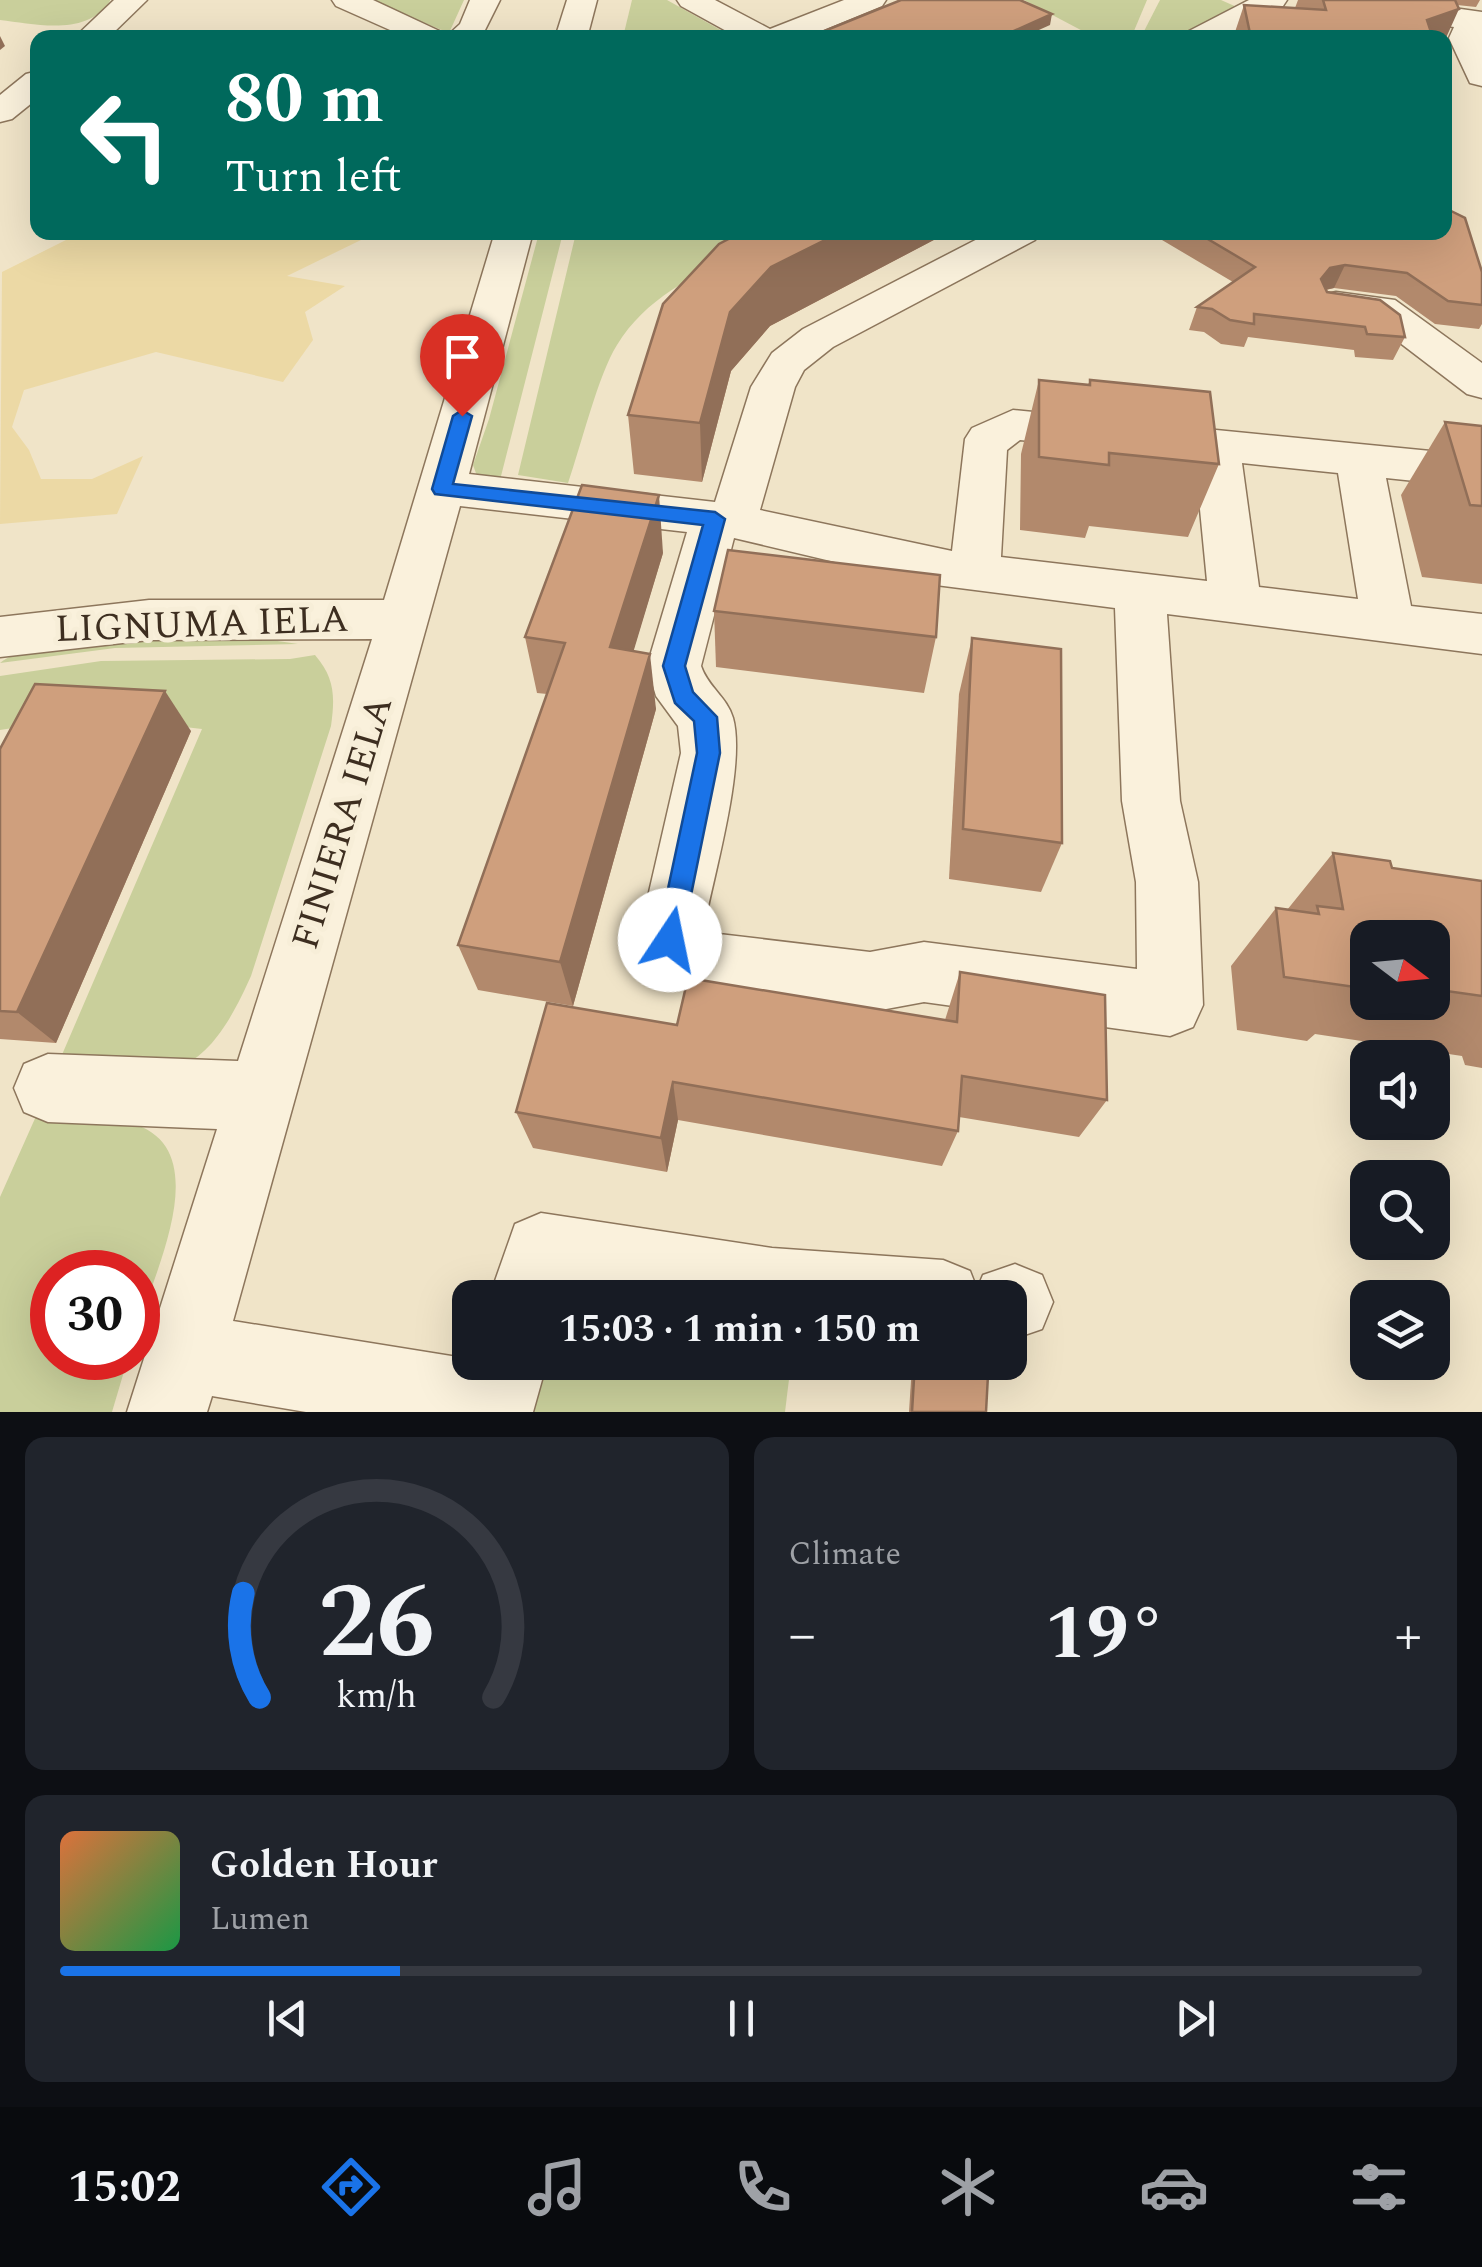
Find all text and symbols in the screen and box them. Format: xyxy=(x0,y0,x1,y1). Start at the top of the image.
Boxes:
text: 80 m xyxy=(225,47,384,153)
icon: left xyxy=(60,70,190,200)
text: Turn left xyxy=(225,143,402,212)
pin xyxy=(420,314,505,417)
icon: arrive xyxy=(435,329,490,384)
street label: LIGNUMA IELA xyxy=(54,591,350,659)
street label: FINIERA IELA xyxy=(277,689,409,957)
position arrow xyxy=(618,888,722,992)
north arrow xyxy=(1350,920,1450,1020)
map controls xyxy=(1350,920,1450,1380)
button: sound xyxy=(1350,1040,1450,1140)
button: search xyxy=(1350,1160,1450,1260)
speed limit sign: 30 xyxy=(30,1250,160,1380)
button: layers xyxy=(1350,1280,1450,1380)
text: 15:03 · 1 min · 150 m xyxy=(559,1301,920,1359)
text: Climate xyxy=(789,1530,901,1579)
text: 26 xyxy=(318,1545,435,1703)
text: 19° xyxy=(1044,1578,1166,1692)
text: − xyxy=(789,1594,816,1677)
text: + xyxy=(1394,1594,1422,1677)
text: km/h xyxy=(337,1669,417,1724)
text: Golden Hour xyxy=(210,1837,437,1895)
text: Lumen xyxy=(210,1895,310,1944)
icon: previous xyxy=(260,1991,315,2046)
icon: pause xyxy=(714,1991,769,2046)
icon: next xyxy=(1168,1991,1223,2046)
icon: directions xyxy=(316,2152,386,2222)
icon: music xyxy=(522,2152,592,2222)
icon: phone xyxy=(728,2152,798,2222)
icon: climate xyxy=(933,2152,1003,2222)
icon: car xyxy=(1139,2152,1209,2222)
icon: filters xyxy=(1344,2152,1414,2222)
text: 15:02 xyxy=(68,2153,181,2222)

